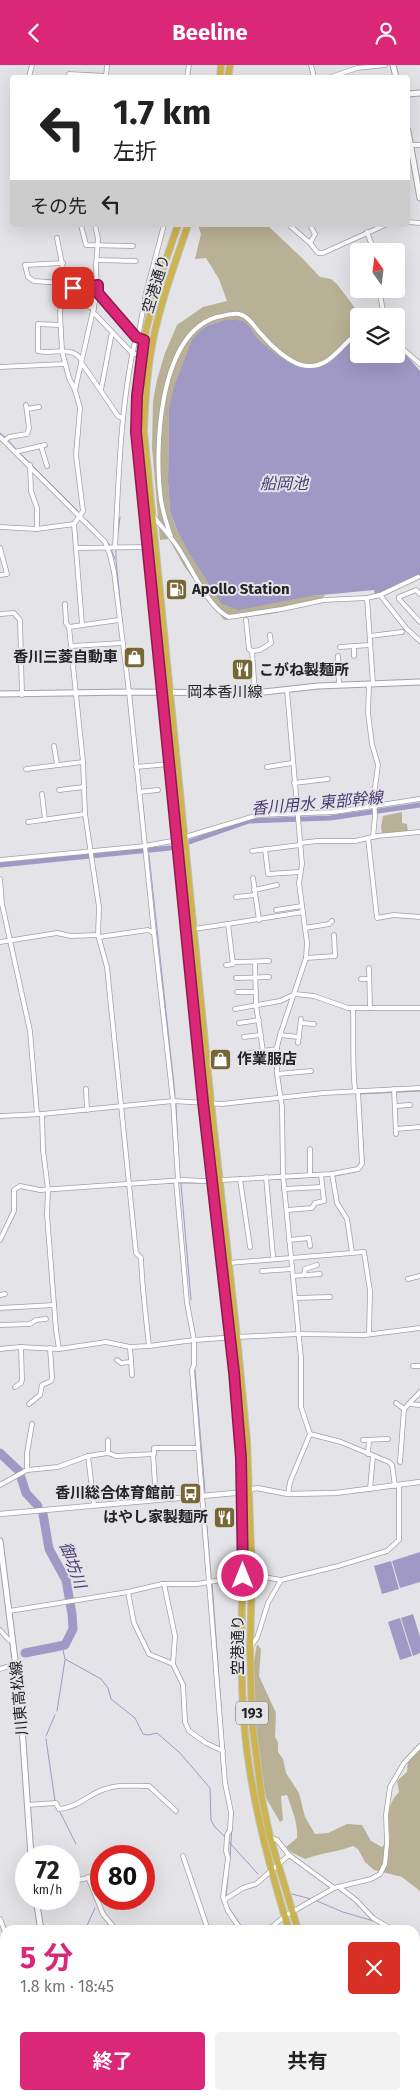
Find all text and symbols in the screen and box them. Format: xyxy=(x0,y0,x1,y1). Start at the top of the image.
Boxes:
icon: back xyxy=(20,19,48,47)
text: Beeline xyxy=(172,19,248,46)
icon: person xyxy=(372,19,400,47)
text: 1.7 km xyxy=(113,91,211,133)
icon: left xyxy=(30,95,95,160)
text: 左折 xyxy=(113,138,157,165)
icon: left xyxy=(97,190,125,218)
text: その先 xyxy=(30,195,87,218)
north arrow xyxy=(350,243,405,297)
map controls xyxy=(350,243,405,363)
street label: 空港通り xyxy=(139,253,173,315)
pin xyxy=(52,267,94,309)
icon: arrive xyxy=(59,274,87,302)
button: layers xyxy=(350,308,405,363)
water label: 船岡池 xyxy=(260,474,310,493)
fuel station icon: Apollo Station xyxy=(164,577,188,601)
place label: Apollo Station xyxy=(191,580,290,598)
shop icon: 香川三菱自動車 xyxy=(122,645,146,669)
place label: 香川三菱自動車 xyxy=(13,648,118,666)
restaurant icon: こがね製麺所 xyxy=(231,658,255,682)
place label: こがね製麺所 xyxy=(259,661,349,679)
street label: 岡本香川線 xyxy=(187,683,263,701)
water label: 香川用水 東部幹線 xyxy=(250,788,386,818)
shop icon: 作業服店 xyxy=(209,1047,233,1071)
place label: 作業服店 xyxy=(237,1050,297,1068)
bus stop icon: 香川総合体育館前 xyxy=(179,1481,203,1505)
place label: 香川総合体育館前 xyxy=(55,1484,175,1502)
restaurant icon: はやし家製麺所 xyxy=(212,1505,236,1529)
place label: はやし家製麺所 xyxy=(103,1508,208,1526)
water label: 御坊川 xyxy=(56,1539,91,1593)
position arrow xyxy=(216,1549,268,1601)
street label: 空港通り xyxy=(229,1615,247,1675)
street label: 川東高松線 xyxy=(7,1660,31,1736)
road number: 193 xyxy=(236,1701,268,1725)
speed limit sign: 80 xyxy=(90,1845,155,1910)
text: 72 xyxy=(35,1856,60,1886)
text: km/h xyxy=(33,1883,62,1897)
text: 5 分 xyxy=(20,1940,73,1976)
button: close xyxy=(348,1942,400,1994)
text: 1.8 km · 18:45 xyxy=(20,1977,114,1996)
button: 終了 xyxy=(20,2032,205,2090)
button: 共有 xyxy=(215,2032,400,2090)

